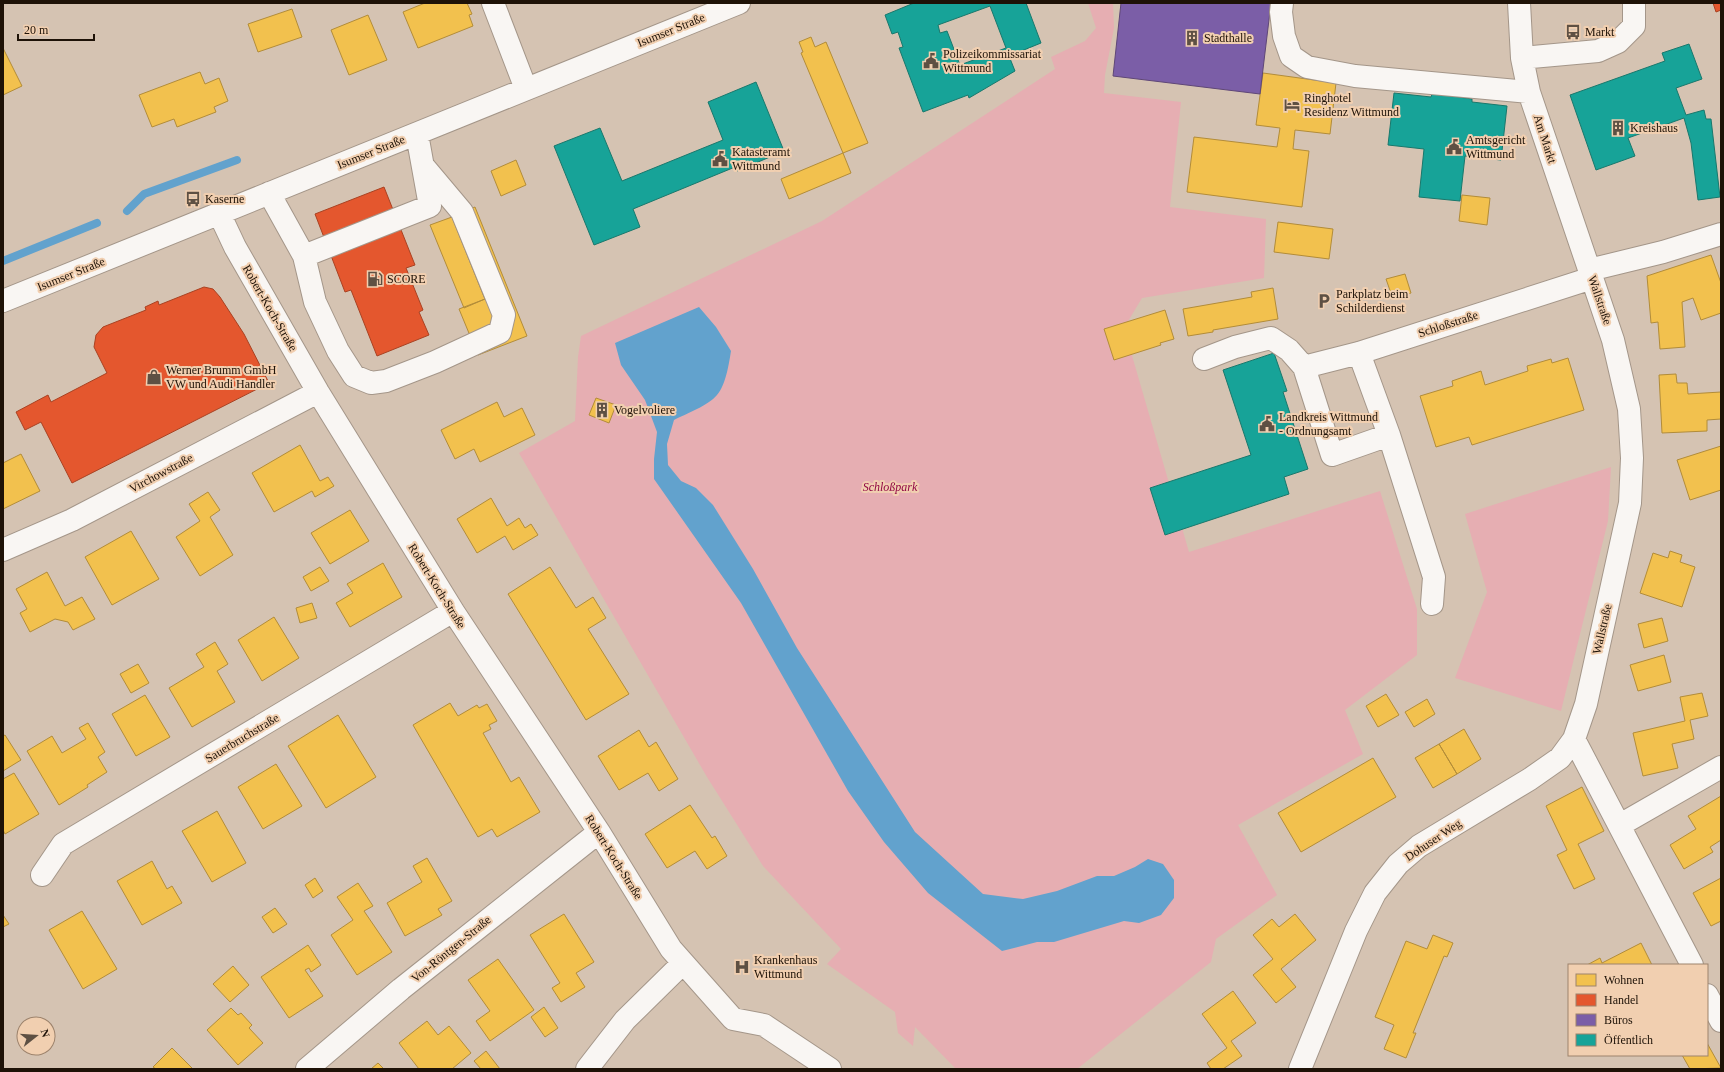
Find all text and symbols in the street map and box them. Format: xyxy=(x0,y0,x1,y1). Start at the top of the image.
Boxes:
street label: Isumser Straße xyxy=(635,10,707,50)
scale bar xyxy=(18,16,94,42)
text: 20 m xyxy=(24,23,49,37)
bus stop icon: Markt xyxy=(1564,23,1582,41)
place label: Markt xyxy=(1585,25,1615,39)
building icon: Stadthalle xyxy=(1183,29,1201,47)
place label: Stadthalle xyxy=(1204,31,1252,45)
place label: Polizeikommissariat Wittmund xyxy=(943,47,1042,75)
public building icon: Polizeikommissariat Wittmund xyxy=(922,52,940,70)
place label: Ringhotel Residenz Wittmund xyxy=(1304,91,1399,119)
hotel icon: Ringhotel Residenz Wittmund xyxy=(1283,96,1301,114)
street label: Am Markt xyxy=(1531,113,1560,166)
building icon: Kreishaus xyxy=(1609,119,1627,137)
place label: Kreishaus xyxy=(1630,121,1678,135)
street label: Isumser Straße xyxy=(335,132,407,172)
place label: Amtsgericht Wittmund xyxy=(1466,133,1526,161)
public building icon: Amtsgericht Wittmund xyxy=(1445,138,1463,156)
place label: Katasteramt Wittmund xyxy=(732,145,791,173)
public building icon: Katasteramt Wittmund xyxy=(711,150,729,168)
bus stop icon: Kaserne xyxy=(184,190,202,208)
place label: Kaserne xyxy=(205,192,244,206)
street label: Isumser Straße xyxy=(35,254,107,294)
street label: Robert-Koch-Straße xyxy=(240,262,300,354)
fuel station icon: SCORE xyxy=(366,270,384,288)
place label: SCORE xyxy=(387,272,426,286)
street label: Wallstraße xyxy=(1585,274,1615,326)
place label: Parkplatz beim Schilderdienst xyxy=(1336,287,1409,315)
parking icon: Parkplatz beim Schilderdienst xyxy=(1315,292,1333,310)
street label: Schloßstraße xyxy=(1416,308,1480,340)
place label: Werner Brumm GmbH VW und Audi Handler xyxy=(166,363,277,391)
shop icon: Werner Brumm GmbH VW und Audi Handler xyxy=(145,368,163,386)
building icon: Vogelvoliere xyxy=(593,401,611,419)
place label: Vogelvoliere xyxy=(614,403,675,417)
place label: Landkreis Wittmund - Ordnungsamt xyxy=(1279,410,1378,438)
public building icon: Landkreis Wittmund - Ordnungsamt xyxy=(1258,415,1276,433)
street label: Virchowstraße xyxy=(127,450,195,496)
park label: Schloßpark xyxy=(863,480,918,494)
street label: Robert-Koch-Straße xyxy=(405,541,469,631)
street label: Wallstraße xyxy=(1589,603,1615,655)
street label: Sauerbruchstraße xyxy=(203,711,281,765)
street label: Robert-Koch-Straße xyxy=(582,812,646,902)
street label: Dohuser Weg xyxy=(1402,816,1464,864)
street label: Von-Röntgen-Straße xyxy=(408,913,494,985)
place label: Krankenhaus Wittmund xyxy=(754,953,818,981)
hospital icon: Krankenhaus Wittmund xyxy=(733,958,751,976)
legend xyxy=(1568,964,1708,1056)
text: Wohnen xyxy=(1604,973,1644,987)
text: Handel xyxy=(1604,993,1639,1007)
text: Büros xyxy=(1604,1013,1633,1027)
north arrow xyxy=(16,1016,56,1056)
text: N xyxy=(39,1028,52,1039)
text: Öffentlich xyxy=(1604,1033,1653,1047)

